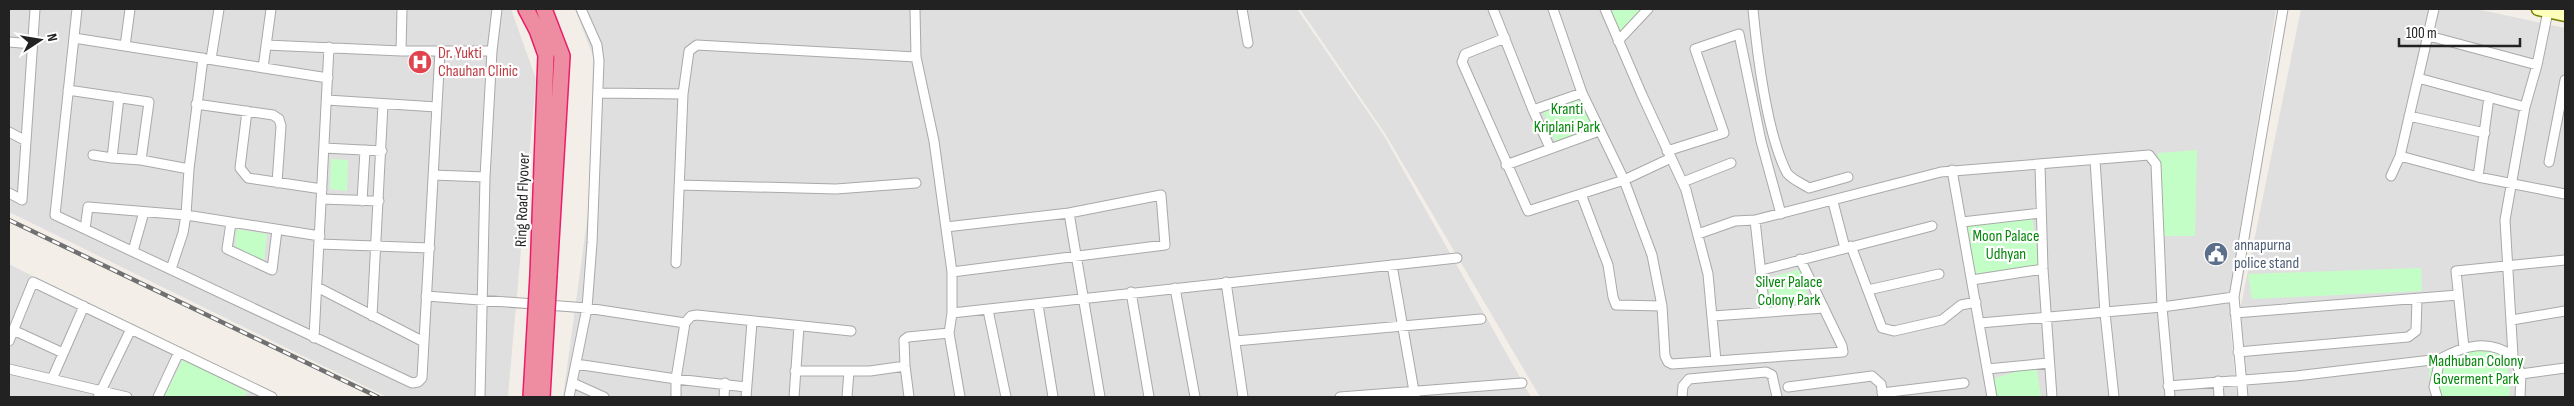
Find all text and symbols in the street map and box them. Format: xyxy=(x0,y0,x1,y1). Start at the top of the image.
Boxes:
north arrow xyxy=(15,15,65,65)
scale bar xyxy=(2399,15,2520,47)
text: 100 m xyxy=(2406,24,2437,43)
text: N xyxy=(43,32,61,43)
place label: Dr. Yukti Chauhan Clinic xyxy=(438,44,518,81)
hospital icon: Dr. Yukti Chauhan Clinic xyxy=(407,49,433,75)
park label: Kranti Kriplani Park xyxy=(1534,100,1600,137)
street label: Ring Road Flyover xyxy=(512,152,534,247)
park label: Moon Palace Udhyan xyxy=(1973,227,2039,264)
place label: annapurna police stand xyxy=(2234,236,2299,273)
public building icon: annapurna police stand xyxy=(2203,241,2229,267)
park label: Silver Palace Colony Park xyxy=(1755,273,1823,310)
park label: Madhuban Colony Goverment Park xyxy=(2429,352,2523,389)

